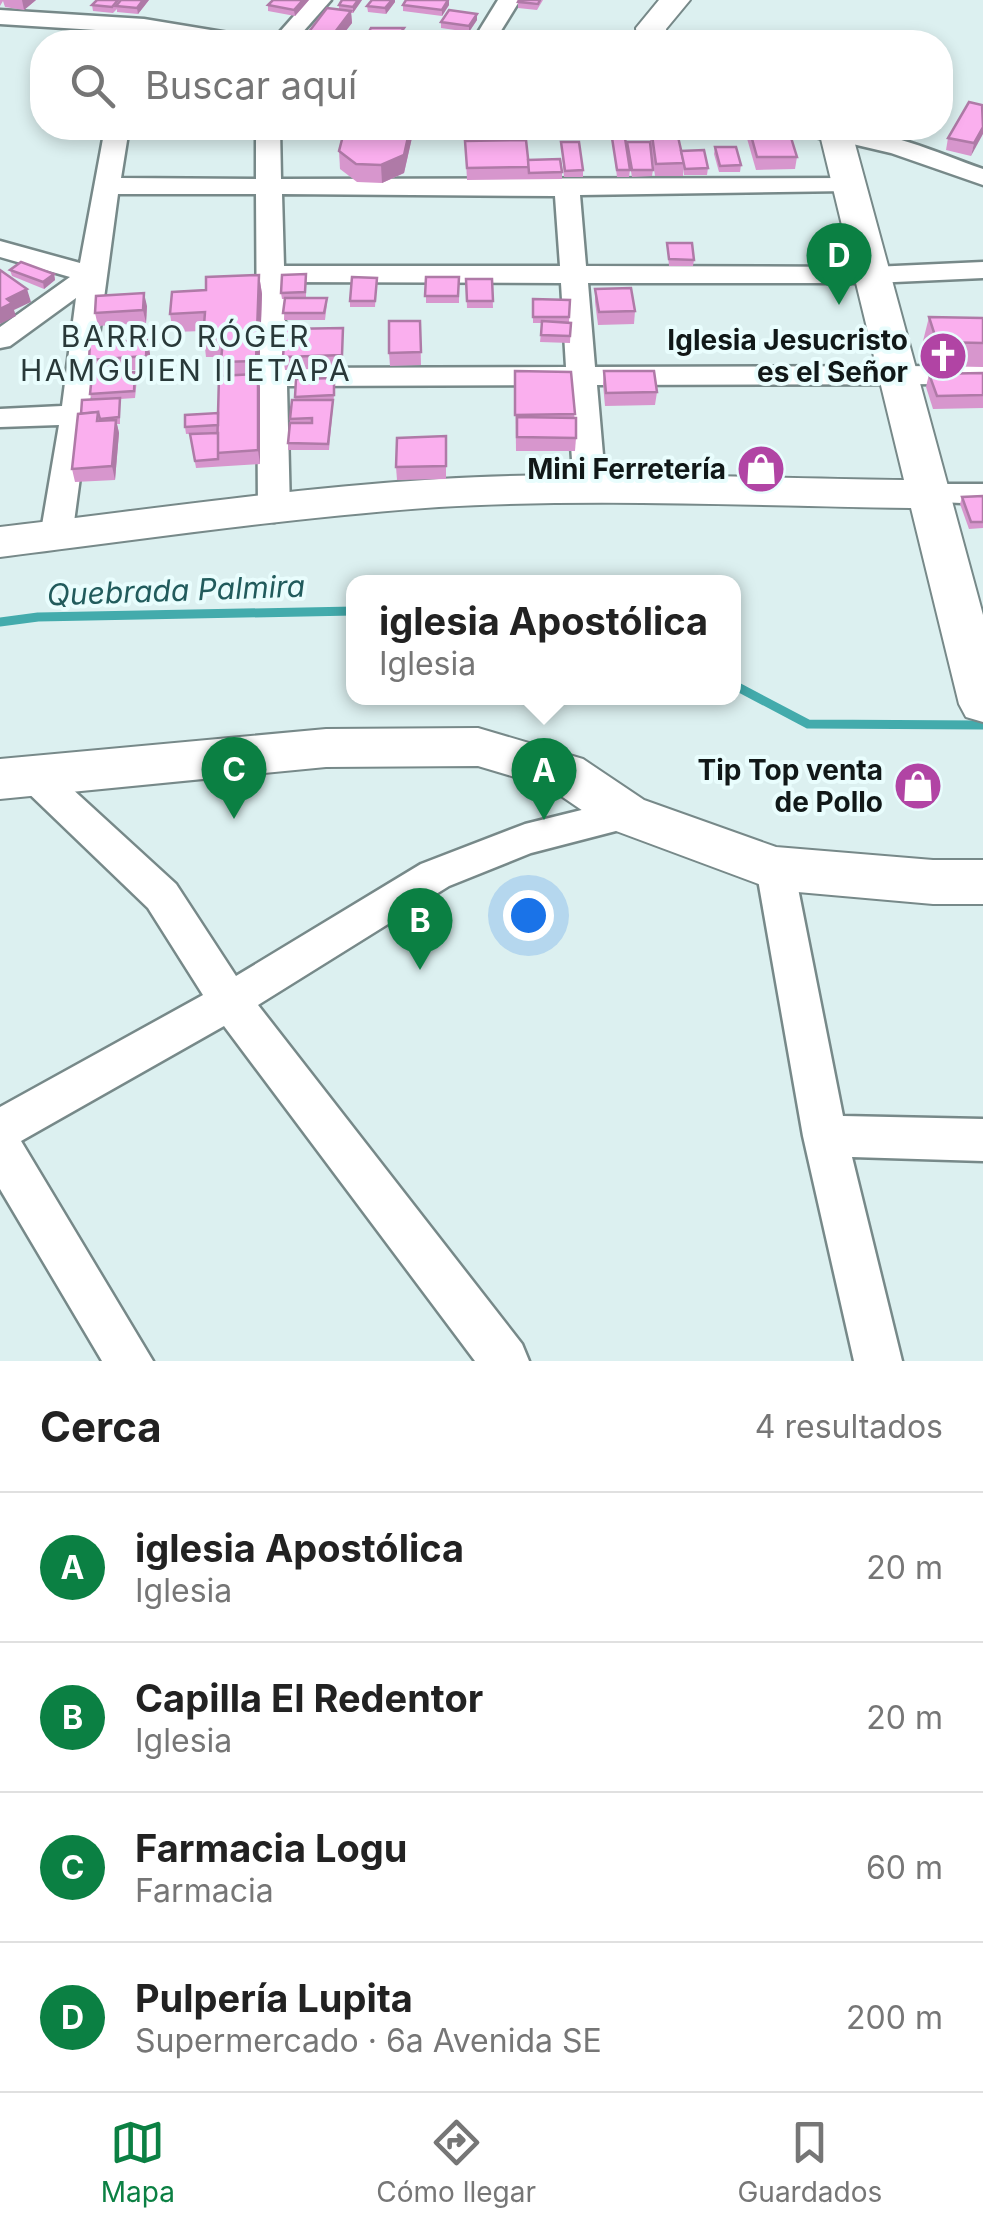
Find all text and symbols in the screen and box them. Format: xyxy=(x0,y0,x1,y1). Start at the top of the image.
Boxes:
search box xyxy=(30,30,953,140)
icon: search xyxy=(65,58,120,113)
text: Buscar aquí xyxy=(145,62,357,108)
pin: D xyxy=(806,222,872,305)
district label: BARRIO RÓGER HAMGUIEN II ETAPA xyxy=(20,318,352,388)
place label: Iglesia Jesucristo es el Señor xyxy=(667,323,908,389)
church icon: Iglesia Jesucristo es el Señor xyxy=(917,330,969,382)
shop icon: Mini Ferretería xyxy=(735,443,787,495)
place label: Mini Ferretería xyxy=(527,452,726,486)
water label: Quebrada Palmira xyxy=(46,568,306,612)
popup xyxy=(346,575,741,705)
text: iglesia Apostólica xyxy=(379,598,708,644)
text: Iglesia xyxy=(379,644,476,683)
pin: C xyxy=(202,736,266,819)
pin: A xyxy=(512,738,576,820)
place label: Tip Top venta de Pollo xyxy=(697,753,883,819)
shop icon: Tip Top venta de Pollo xyxy=(892,760,944,812)
pin: B xyxy=(388,888,452,970)
your location xyxy=(503,890,554,941)
text: Cerca xyxy=(40,1401,162,1452)
text: 4 resultados xyxy=(755,1407,943,1446)
text: iglesia Apostólica xyxy=(135,1525,464,1571)
text: A xyxy=(61,1548,84,1587)
text: 20 m xyxy=(866,1548,943,1587)
text: Iglesia xyxy=(135,1571,232,1610)
text: Capilla El Redentor xyxy=(135,1675,483,1721)
text: B xyxy=(62,1698,83,1737)
text: 20 m xyxy=(866,1698,943,1737)
text: Iglesia xyxy=(135,1721,232,1760)
text: Farmacia Logu xyxy=(135,1825,407,1871)
text: C xyxy=(61,1848,84,1887)
text: 60 m xyxy=(866,1848,943,1887)
text: Farmacia xyxy=(135,1871,274,1910)
text: Pulpería Lupita xyxy=(135,1975,413,2021)
text: D xyxy=(61,1998,84,2037)
text: 200 m xyxy=(846,1998,943,2037)
text: Supermercado · 6a Avenida SE xyxy=(135,2021,602,2060)
tab: Mapa xyxy=(101,2115,175,2209)
tab: Cómo llegar xyxy=(376,2115,536,2209)
tab: Guardados xyxy=(737,2115,882,2209)

